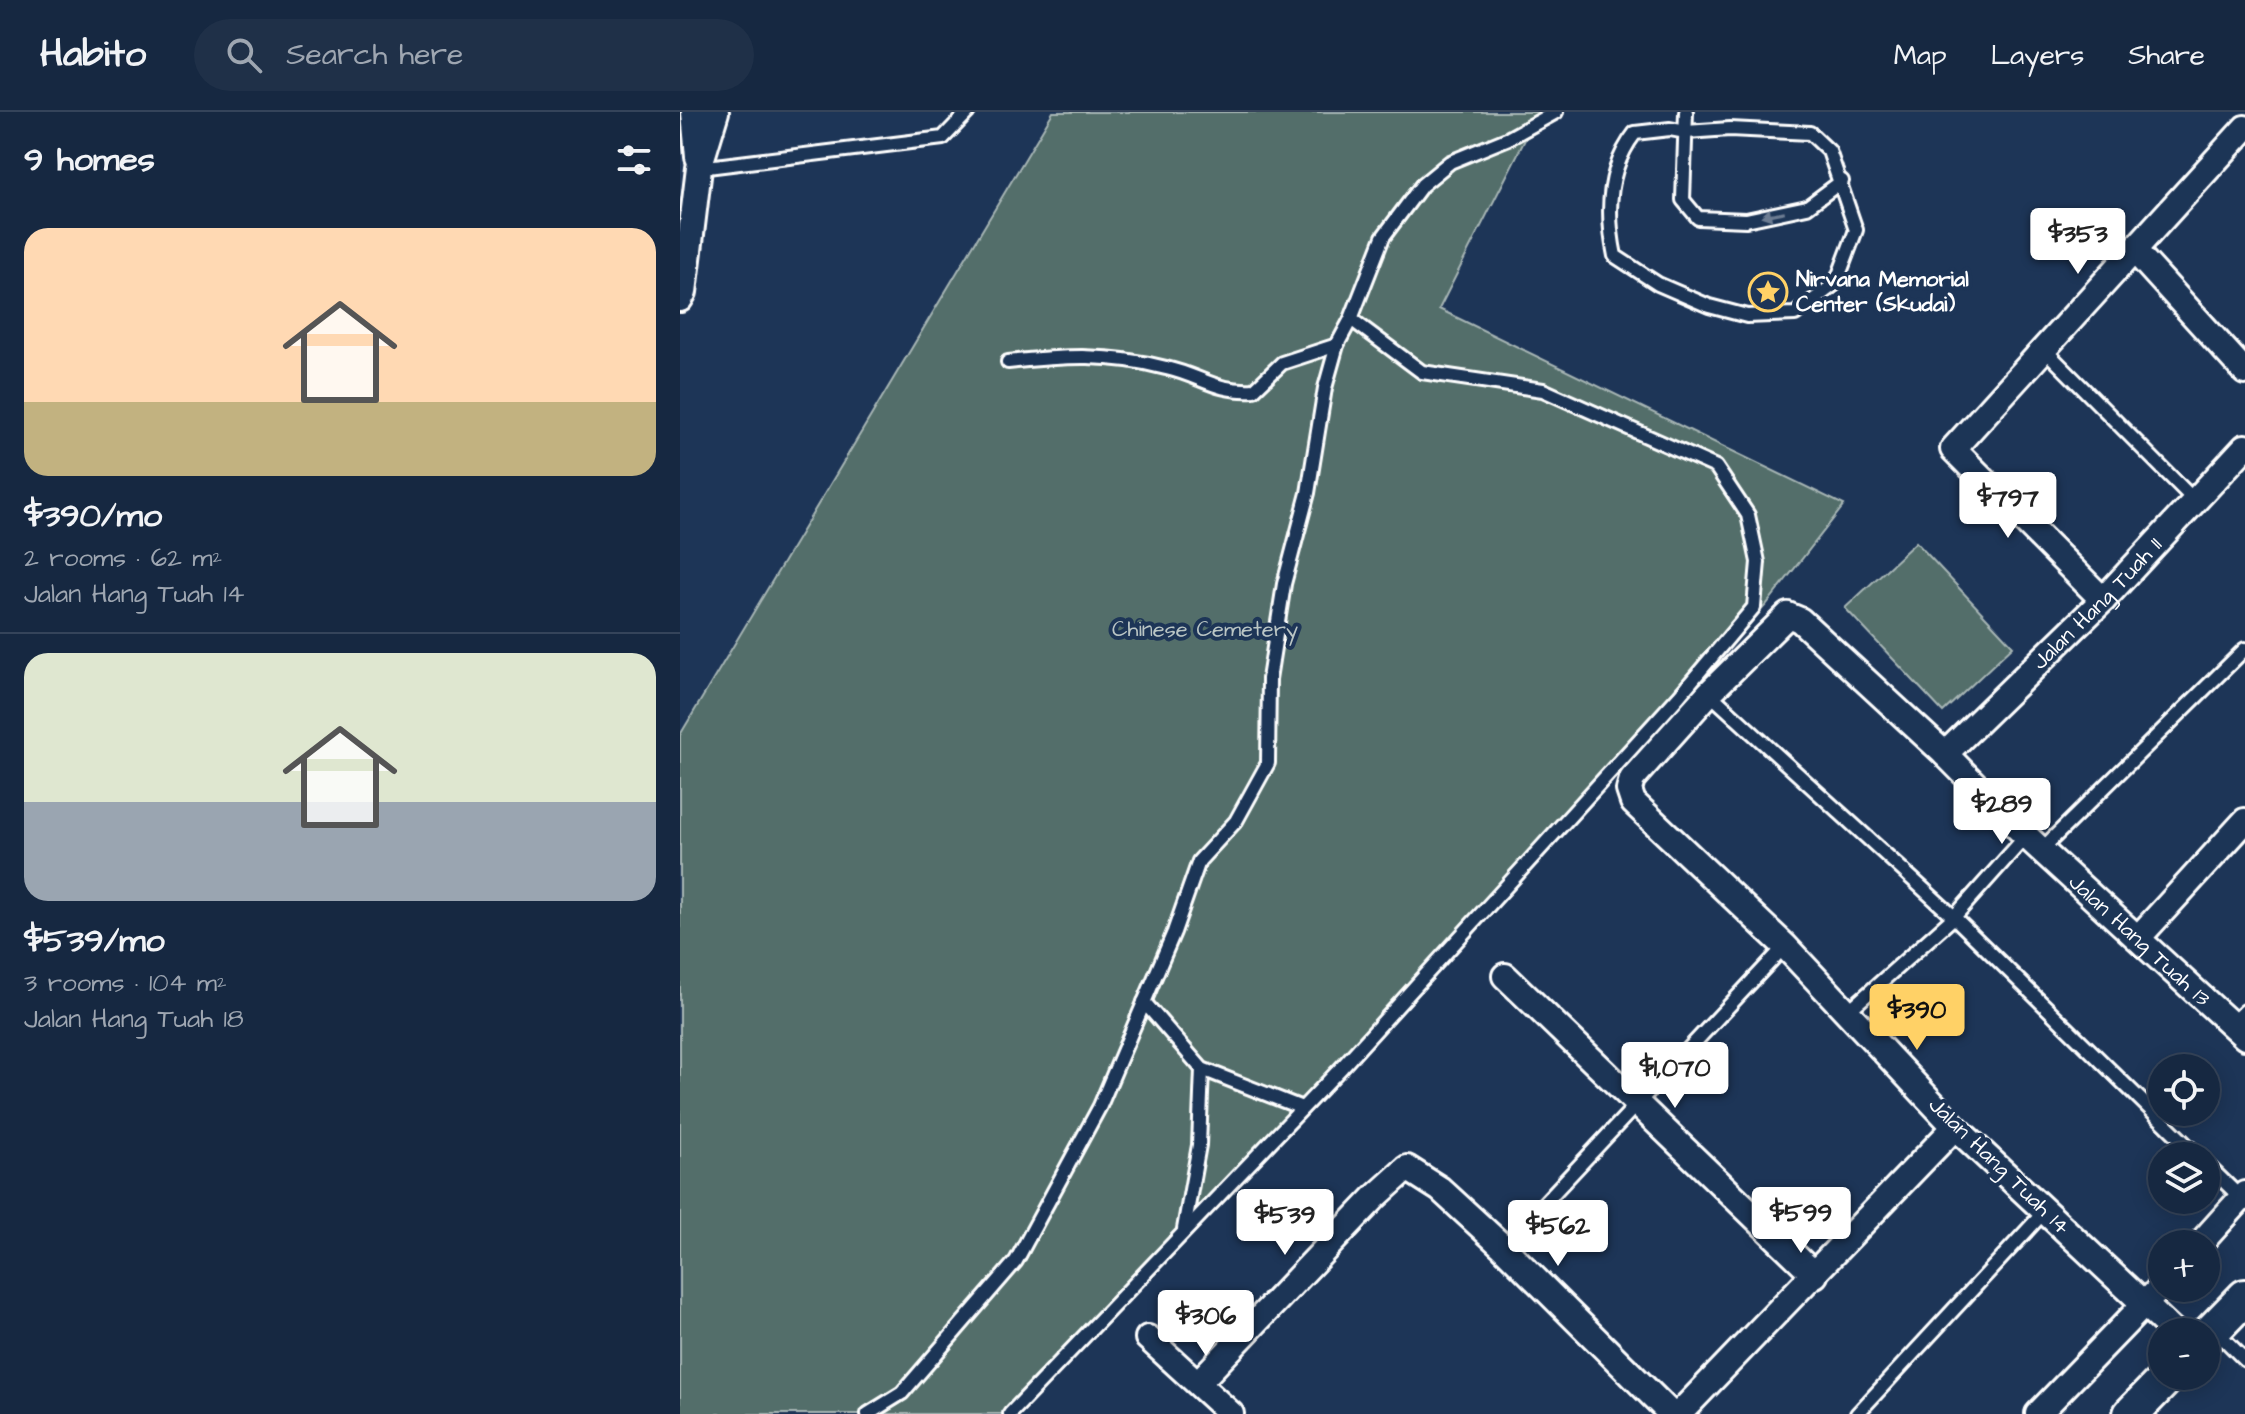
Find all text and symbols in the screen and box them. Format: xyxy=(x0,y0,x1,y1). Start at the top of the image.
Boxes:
search box xyxy=(194,19,754,91)
text: Habito xyxy=(40,29,146,81)
icon: search xyxy=(222,33,266,77)
text: Search here xyxy=(286,34,463,76)
text: Map xyxy=(1894,36,1947,75)
text: Layers xyxy=(1991,36,2084,75)
text: Share xyxy=(2128,36,2205,75)
text: 9 homes xyxy=(24,136,155,184)
icon: filters xyxy=(612,138,656,182)
one-way arrow xyxy=(1761,208,1786,221)
pin: $353 xyxy=(2031,208,2125,276)
text: $353 xyxy=(2048,216,2108,252)
place label: Nirvana Memorial Center (Skudai) xyxy=(1796,264,1969,320)
place icon: Nirvana Memorial Center (Skudai) xyxy=(1747,271,1789,313)
icon: home xyxy=(268,280,412,424)
pin: $797 xyxy=(1961,472,2055,540)
text: $797 xyxy=(1977,480,2039,516)
text: $390/mo xyxy=(24,492,162,540)
street label: Jalan Hang Tuah 11 xyxy=(2025,530,2169,677)
text: 2 rooms · 62 m² xyxy=(24,540,222,576)
text: Jalan Hang Tuah 14 xyxy=(24,576,244,612)
park label: Chinese Cemetery xyxy=(1112,614,1298,646)
icon: home xyxy=(268,705,412,849)
pin: $289 xyxy=(1955,778,2049,846)
text: $289 xyxy=(1971,786,2033,822)
street label: Jalan Hang Tuah 13 xyxy=(2062,867,2217,1013)
text: $539/mo xyxy=(24,917,165,965)
text: 3 rooms · 104 m² xyxy=(24,965,227,1001)
pin: $390 xyxy=(1870,984,1964,1052)
text: $390 xyxy=(1888,992,1946,1028)
text: Jalan Hang Tuah 18 xyxy=(24,1001,244,1037)
pin: $1,070 xyxy=(1610,1042,1740,1110)
text: $1,070 xyxy=(1639,1050,1711,1086)
map controls xyxy=(2148,1054,2220,1390)
button: locate xyxy=(2148,1054,2220,1126)
street label: Jalan Hang Tuah 14 xyxy=(1920,1090,2077,1243)
button: layers xyxy=(2148,1142,2220,1214)
pin: $599 xyxy=(1754,1187,1848,1255)
pin: $539 xyxy=(1238,1189,1332,1257)
text: $599 xyxy=(1770,1195,1832,1231)
text: $539 xyxy=(1255,1197,1315,1233)
pin: $562 xyxy=(1511,1200,1605,1268)
text: $562 xyxy=(1526,1208,1590,1244)
button: + xyxy=(2148,1230,2220,1302)
pin: $306 xyxy=(1159,1290,1253,1358)
text: $306 xyxy=(1176,1298,1236,1334)
button: − xyxy=(2148,1318,2220,1390)

